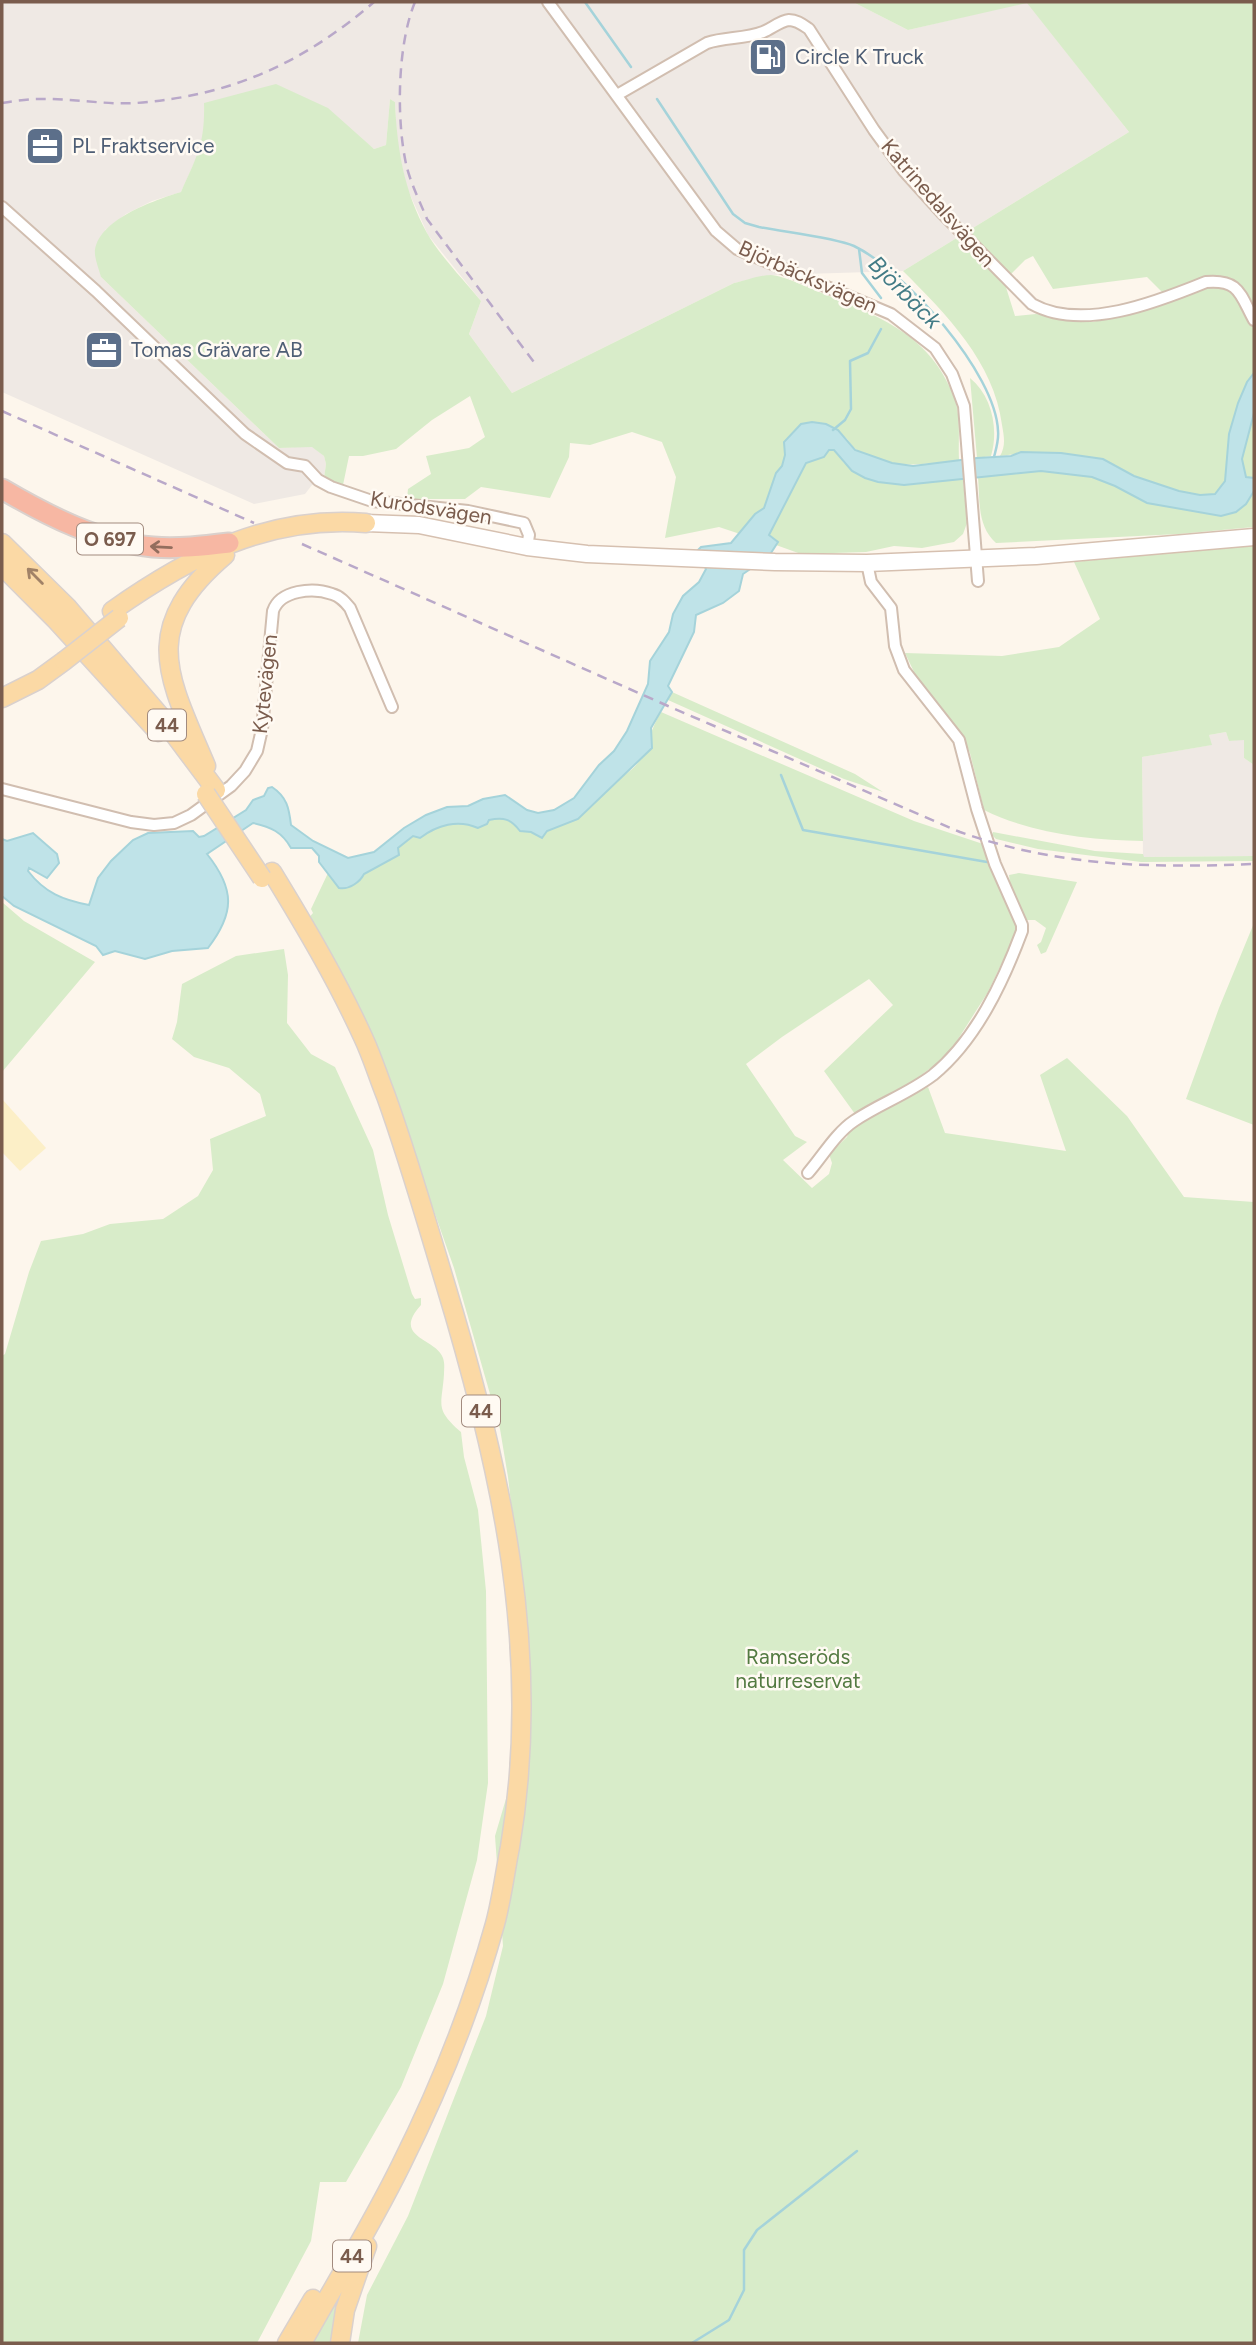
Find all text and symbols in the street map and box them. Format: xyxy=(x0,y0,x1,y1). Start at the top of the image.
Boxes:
fuel station icon: Circle K Truck xyxy=(747,36,789,78)
place label: Circle K Truck xyxy=(795,44,925,69)
office icon: PL Fraktservice xyxy=(24,125,66,167)
place label: PL Fraktservice xyxy=(72,133,214,158)
street label: Katrinedalsvägen xyxy=(876,134,1001,272)
street label: Björbäcksvägen xyxy=(735,235,881,318)
water label: Björbäck xyxy=(863,250,948,335)
office icon: Tomas Grävare AB xyxy=(83,329,125,371)
place label: Tomas Grävare AB xyxy=(131,337,303,362)
street label: Kurödsvägen xyxy=(368,486,494,529)
road number: O 697 xyxy=(77,524,143,554)
one-way arrow xyxy=(150,541,173,554)
one-way arrow xyxy=(27,567,44,584)
street label: Kytevägen xyxy=(247,633,282,735)
road number: 44 xyxy=(148,710,186,740)
road number: 44 xyxy=(462,1396,500,1427)
park label: Ramseröds naturreservat xyxy=(735,1644,861,1693)
road number: 44 xyxy=(333,2240,371,2272)

